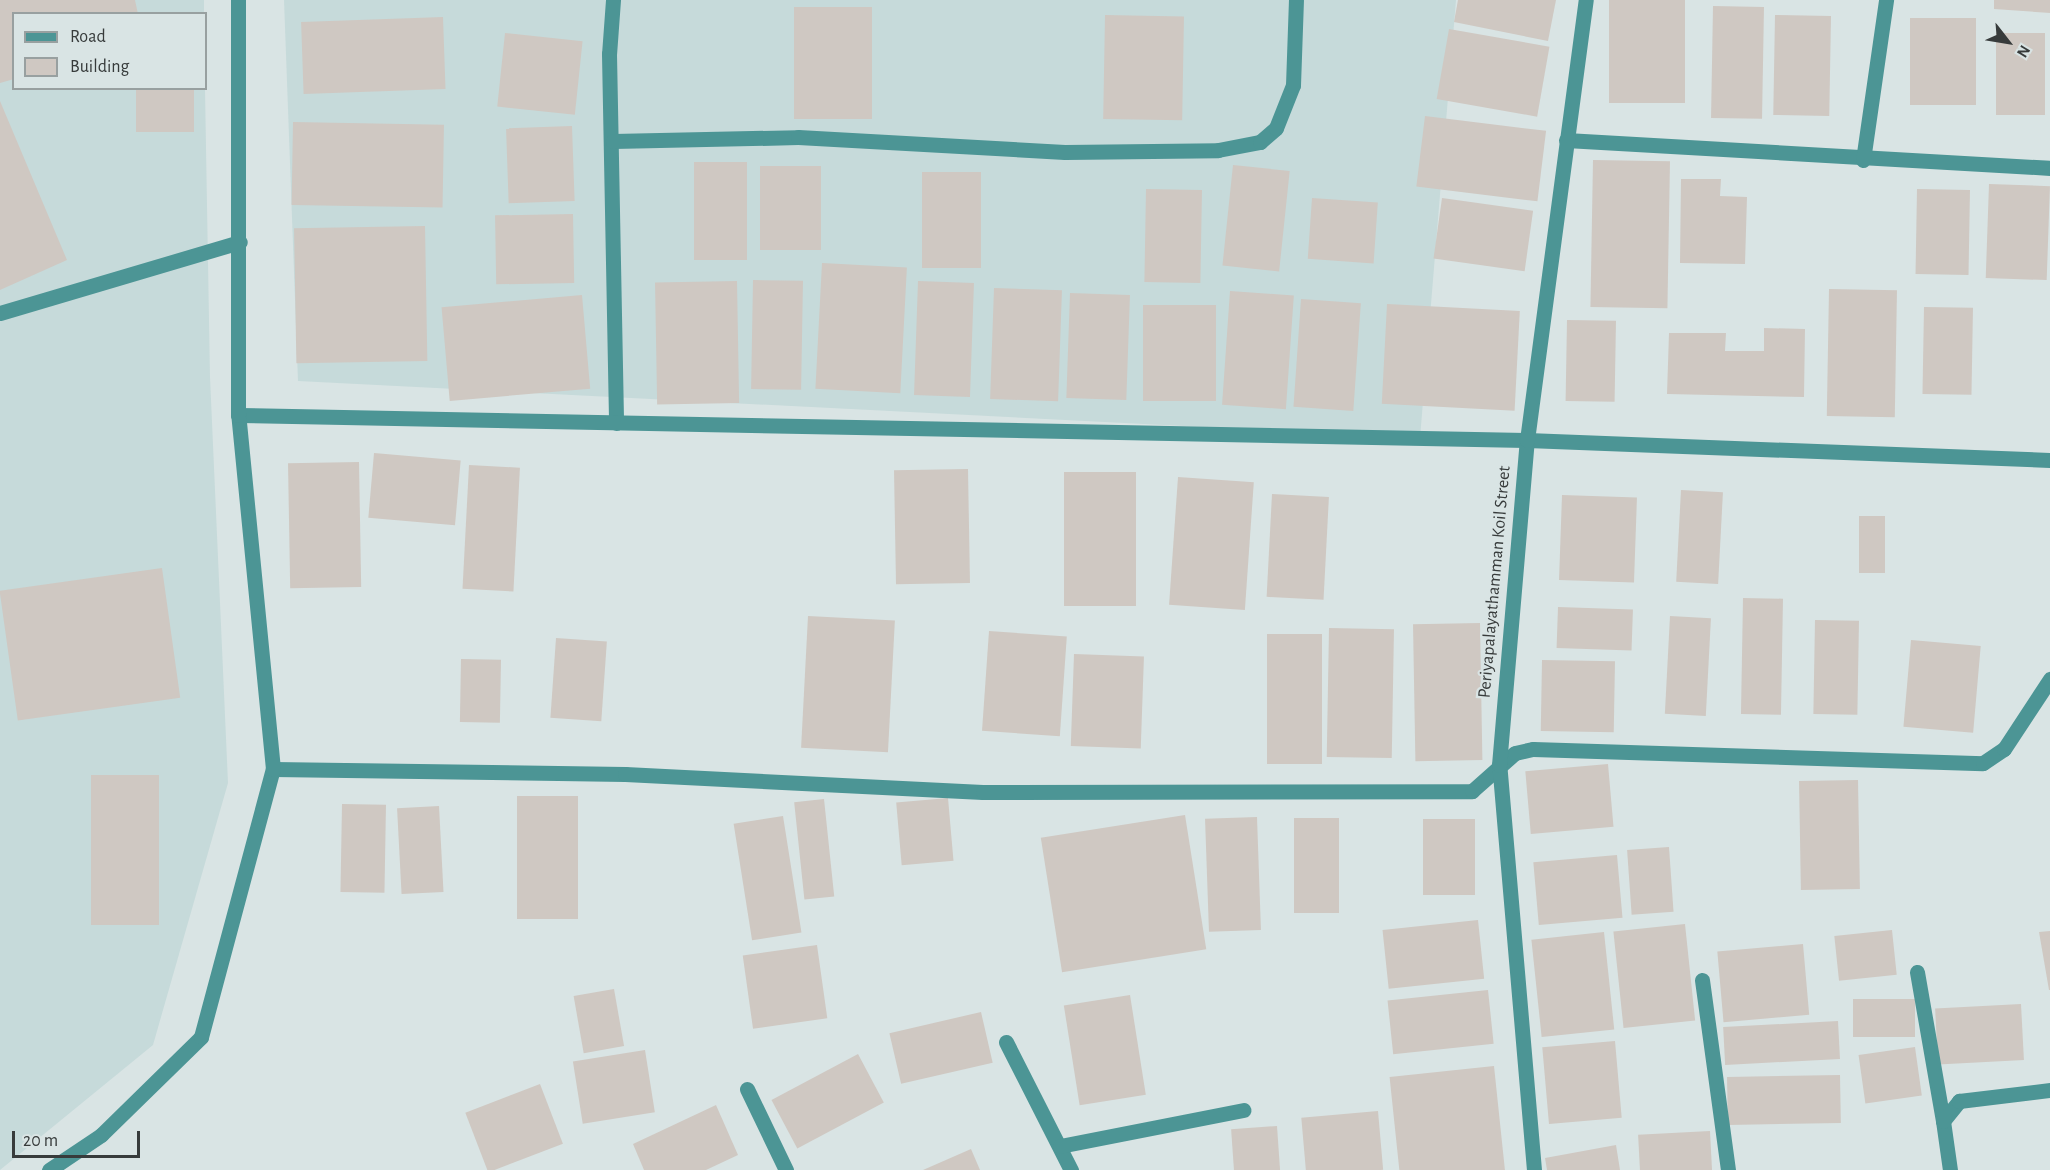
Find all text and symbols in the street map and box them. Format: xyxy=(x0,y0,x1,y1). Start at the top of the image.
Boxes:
legend xyxy=(12,12,207,90)
north arrow xyxy=(1978,12,2038,72)
text: Road xyxy=(70,28,106,46)
text: N xyxy=(2014,42,2033,60)
text: Building xyxy=(70,58,129,76)
street label: Periyapalayathamman Koil Street xyxy=(1474,465,1516,699)
scale bar xyxy=(15,1119,142,1157)
text: 20 m xyxy=(23,1132,58,1150)

